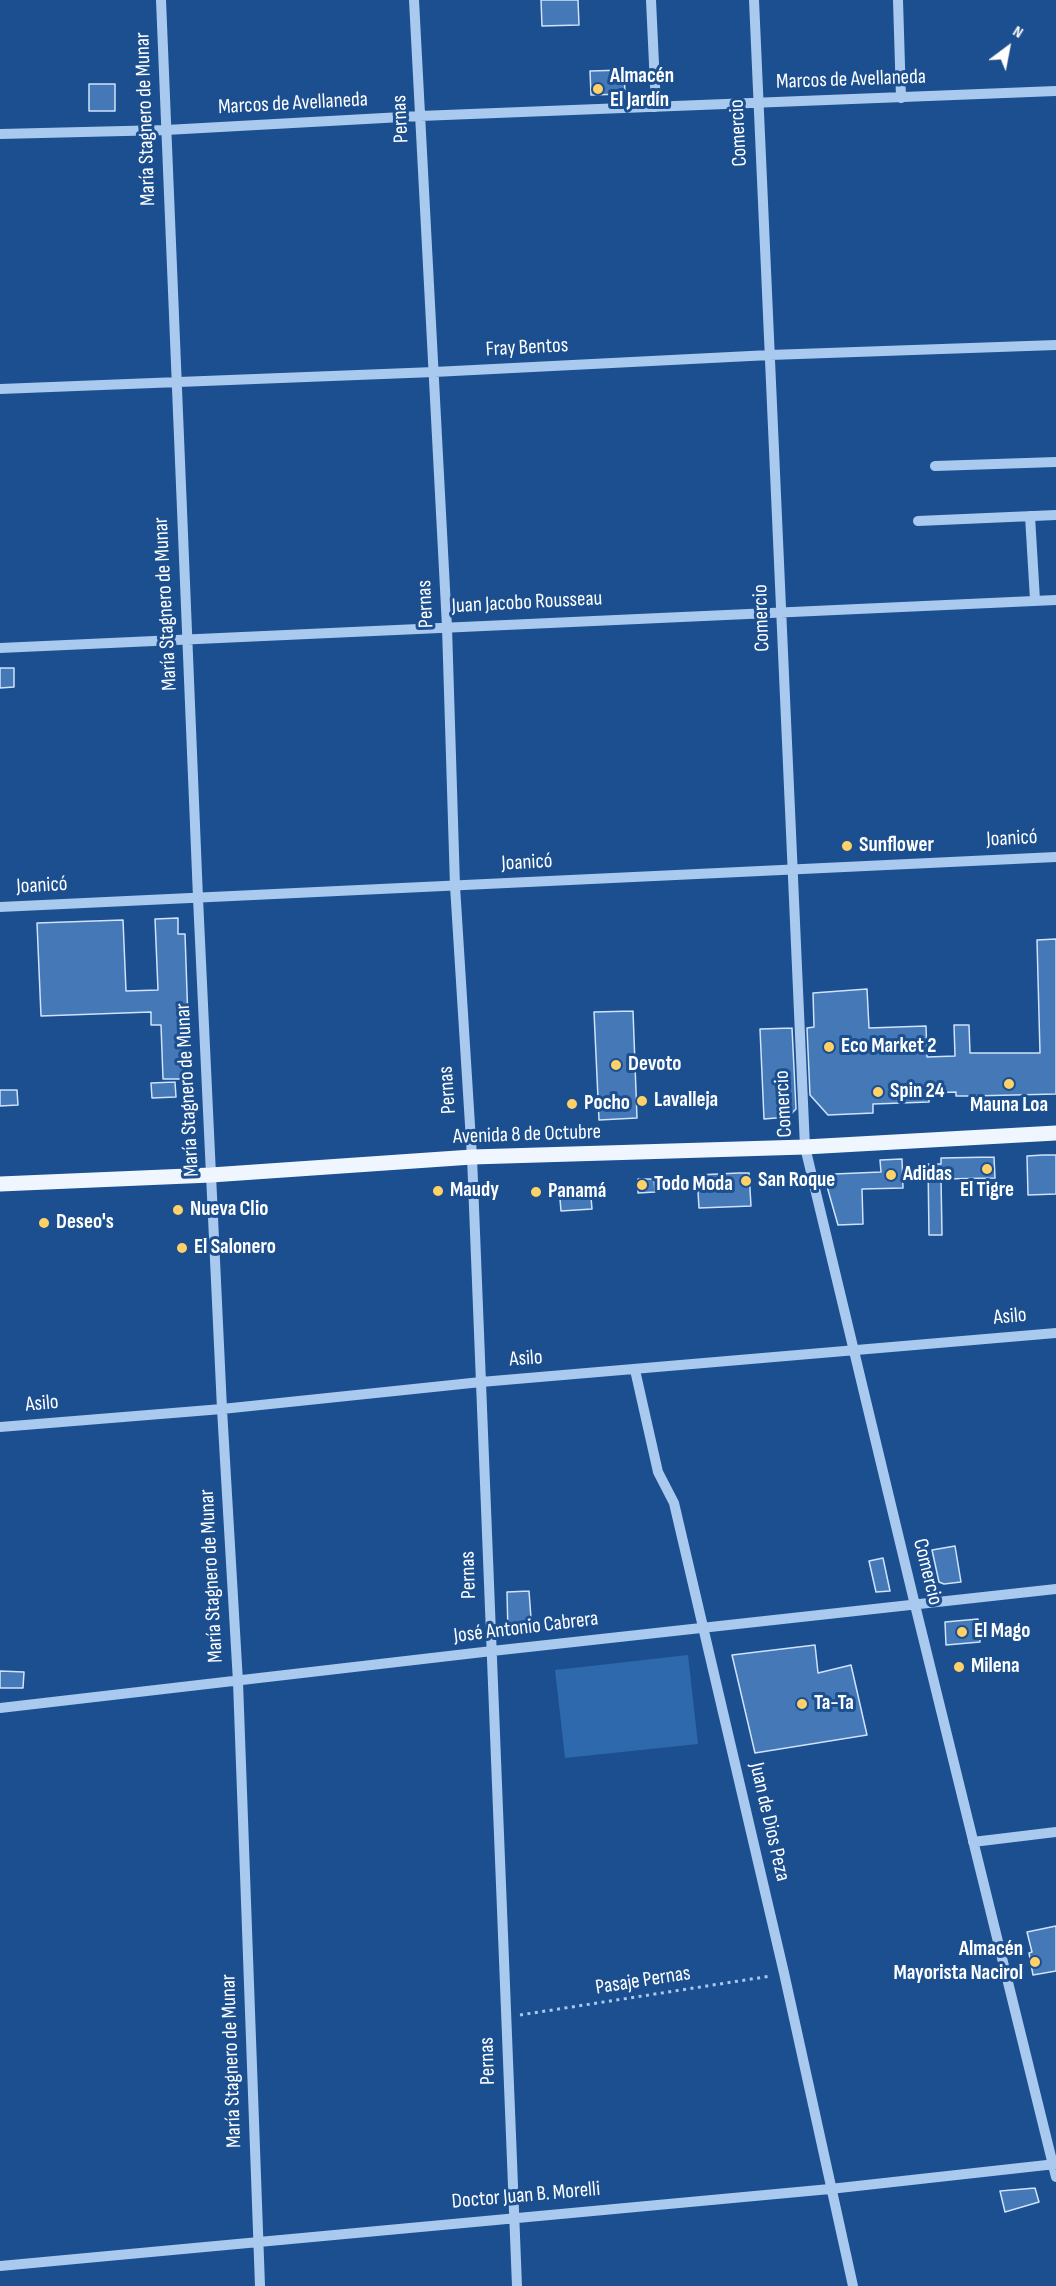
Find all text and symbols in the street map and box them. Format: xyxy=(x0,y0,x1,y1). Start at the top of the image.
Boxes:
north arrow xyxy=(978,18,1038,78)
text: N xyxy=(1009,22,1026,43)
street label: María Stagnero de Munar xyxy=(130,32,162,206)
place label: Almacén El Jardín xyxy=(610,64,674,114)
street label: Marcos de Avellaneda xyxy=(776,65,926,95)
marker: Almacén El Jardín xyxy=(591,82,605,96)
street label: Marcos de Avellaneda xyxy=(217,87,369,121)
street label: Pernas xyxy=(387,94,415,144)
street label: Comercio xyxy=(725,99,753,167)
street label: Fray Bentos xyxy=(485,333,569,363)
street label: María Stagnero de Munar xyxy=(149,517,183,691)
street label: Pernas xyxy=(412,579,440,629)
street label: Comercio xyxy=(748,584,776,652)
street label: Juan Jacobo Rousseau xyxy=(451,586,603,620)
street label: Joanicó xyxy=(986,825,1038,853)
place label: Sunflower xyxy=(859,833,934,859)
marker: Sunflower xyxy=(840,839,854,853)
street label: Joanicó xyxy=(501,849,553,877)
street label: Joanicó xyxy=(16,872,68,900)
street label: María Stagnero de Munar xyxy=(171,1003,205,1177)
place label: Eco Market 2 xyxy=(841,1034,936,1060)
marker: Eco Market 2 xyxy=(822,1040,836,1054)
place label: Devoto xyxy=(628,1052,681,1078)
marker: Devoto xyxy=(609,1058,623,1072)
street label: Pernas xyxy=(434,1065,462,1115)
street label: Comercio xyxy=(770,1070,798,1138)
marker: Mauna Loa xyxy=(1002,1077,1016,1091)
place label: Spin 24 xyxy=(890,1079,944,1105)
marker: Spin 24 xyxy=(871,1085,885,1099)
place label: Lavalleja xyxy=(654,1088,718,1114)
place label: Pocho xyxy=(584,1091,630,1117)
place label: Mauna Loa xyxy=(970,1093,1048,1119)
marker: Lavalleja xyxy=(635,1094,649,1108)
marker: Pocho xyxy=(565,1097,579,1111)
street label: Avenida 8 de Octubre xyxy=(453,1120,601,1150)
place label: Adidas xyxy=(903,1162,952,1188)
marker: El Tigre xyxy=(980,1162,994,1176)
place label: San Roque xyxy=(758,1168,835,1194)
marker: Adidas xyxy=(884,1168,898,1182)
place label: Todo Moda xyxy=(654,1172,733,1198)
marker: San Roque xyxy=(739,1174,753,1188)
place label: Maudy xyxy=(450,1178,499,1204)
marker: Todo Moda xyxy=(635,1178,649,1192)
place label: El Tigre xyxy=(960,1178,1014,1204)
place label: Panamá xyxy=(548,1179,606,1205)
marker: Maudy xyxy=(431,1184,445,1198)
marker: Panamá xyxy=(529,1185,543,1199)
place label: Nueva Clio xyxy=(190,1197,268,1223)
marker: Nueva Clio xyxy=(171,1203,185,1217)
place label: Deseo's xyxy=(56,1210,114,1236)
marker: Deseo's xyxy=(37,1216,51,1230)
place label: El Salonero xyxy=(194,1235,276,1261)
marker: El Salonero xyxy=(175,1241,189,1255)
street label: Asilo xyxy=(992,1303,1028,1331)
street label: Asilo xyxy=(509,1345,543,1373)
street label: Asilo xyxy=(24,1390,60,1418)
street label: María Stagnero de Munar xyxy=(195,1489,229,1663)
street label: Comercio xyxy=(907,1536,947,1608)
street label: Pernas xyxy=(456,1551,482,1599)
street label: José Antonio Cabrera xyxy=(452,1607,600,1649)
place label: El Mago xyxy=(974,1619,1030,1645)
marker: El Mago xyxy=(955,1625,969,1639)
place label: Milena xyxy=(971,1654,1020,1680)
marker: Milena xyxy=(952,1660,966,1674)
place label: Ta-Ta xyxy=(814,1691,854,1717)
marker: Ta-Ta xyxy=(795,1697,809,1711)
street label: Juan de Dios Peza xyxy=(743,1760,795,1884)
place label: Almacén Mayorista Nacirol xyxy=(893,1937,1023,1987)
marker: Almacén Mayorista Nacirol xyxy=(1028,1955,1042,1969)
street label: Pasaje Pernas xyxy=(594,1961,692,2001)
street label: María Stagnero de Munar xyxy=(216,1974,248,2148)
street label: Pernas xyxy=(475,2037,501,2085)
street label: Doctor Juan B. Morelli xyxy=(451,2177,601,2215)

